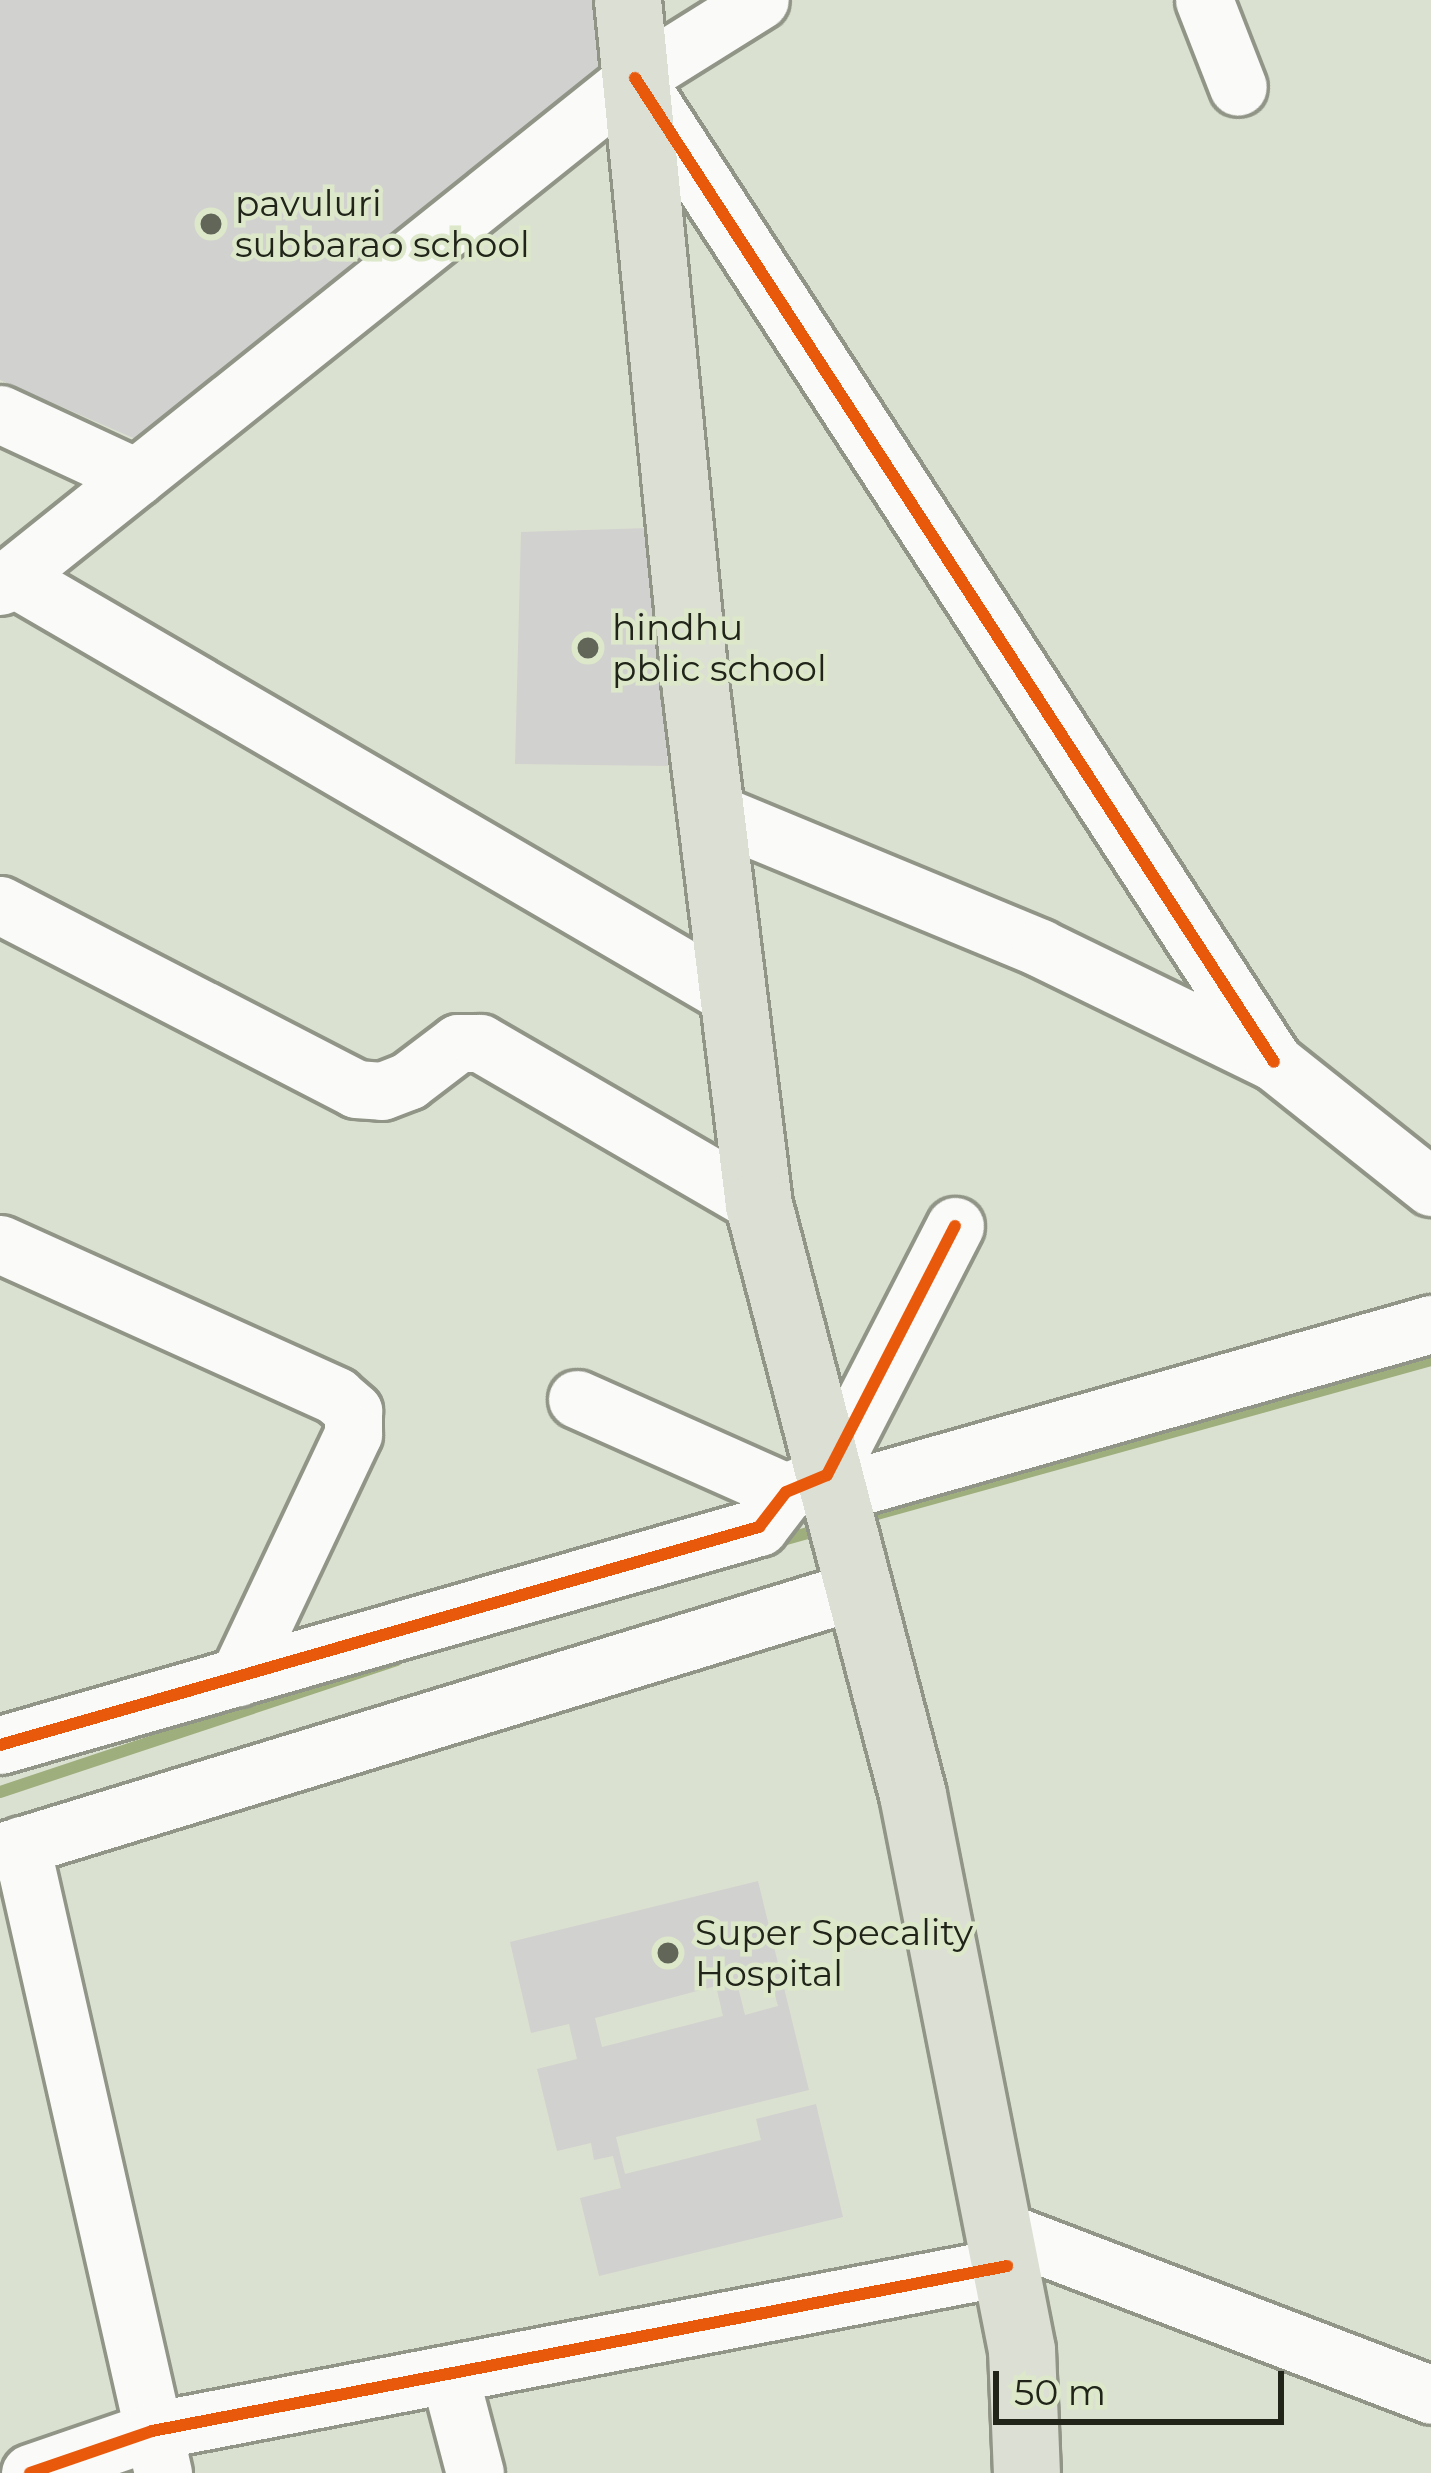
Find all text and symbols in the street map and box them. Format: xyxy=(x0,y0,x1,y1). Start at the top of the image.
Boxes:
place label: pavuluri subbarao school xyxy=(235,181,530,266)
marker: pavuluri subbarao school xyxy=(198,211,224,237)
place label: hindhu pblic school xyxy=(612,605,827,690)
marker: hindhu pblic school xyxy=(575,635,601,661)
place label: Super Specality Hospital xyxy=(695,1910,973,1995)
marker: Super Specality Hospital xyxy=(652,1937,684,1969)
scale bar xyxy=(999,2347,1290,2421)
text: 50 m xyxy=(1014,2370,1106,2414)

